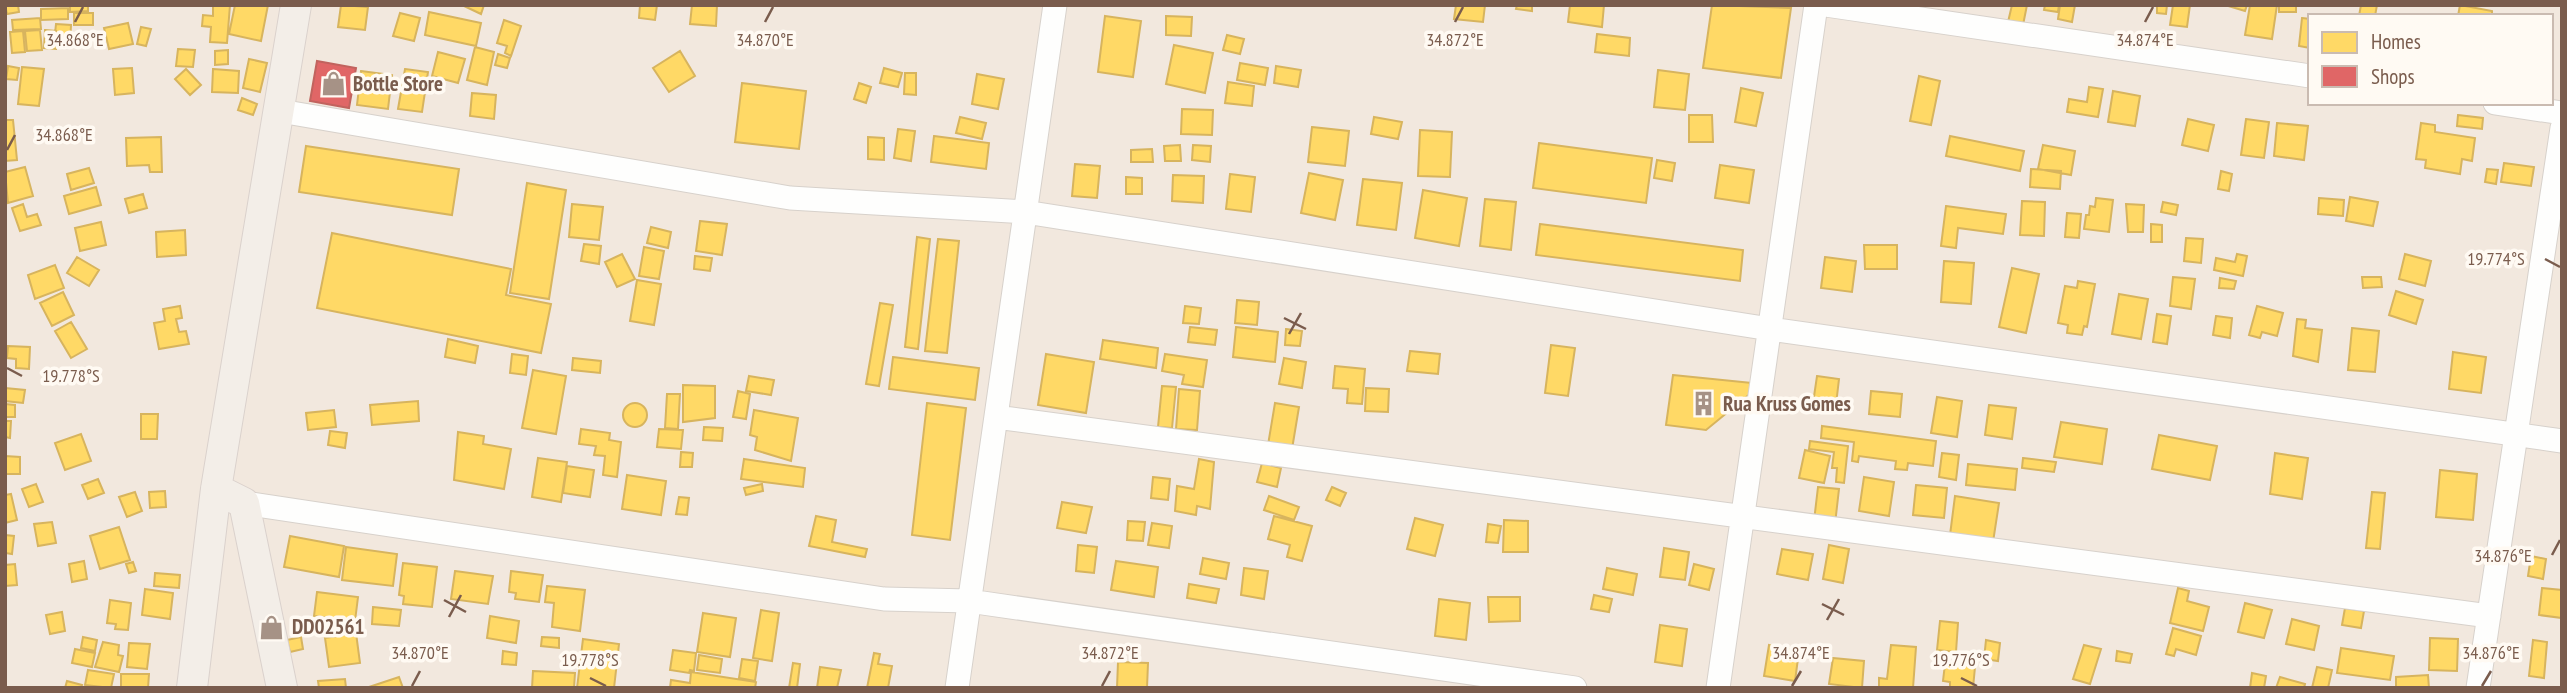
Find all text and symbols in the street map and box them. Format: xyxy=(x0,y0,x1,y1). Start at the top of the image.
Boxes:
legend xyxy=(2308,14,2553,105)
text: 34.868°E xyxy=(46,28,104,51)
text: 34.870°E xyxy=(736,28,794,51)
text: 34.872°E xyxy=(1426,28,1484,51)
text: 34.874°E xyxy=(2116,28,2174,51)
text: Homes xyxy=(2371,28,2421,55)
text: Shops xyxy=(2371,63,2415,90)
shop icon: Bottle Store xyxy=(319,70,347,98)
place label: Bottle Store xyxy=(353,70,443,97)
text: 34.868°E xyxy=(35,123,93,146)
text: 19.774°S xyxy=(2467,247,2525,270)
text: 19.778°S xyxy=(42,364,100,387)
building icon: Rua Kruss Gomes xyxy=(1689,390,1717,418)
place label: Rua Kruss Gomes xyxy=(1723,390,1851,417)
text: 34.876°E xyxy=(2474,544,2532,567)
shop icon: DD02561 xyxy=(258,613,286,641)
place label: DD02561 xyxy=(292,613,365,640)
text: 34.870°E xyxy=(391,641,449,664)
text: 34.872°E xyxy=(1081,641,1139,664)
text: 34.874°E xyxy=(1772,641,1830,664)
text: 34.876°E xyxy=(2462,641,2520,664)
text: 19.778°S xyxy=(561,648,619,671)
text: 19.776°S xyxy=(1932,648,1990,671)

